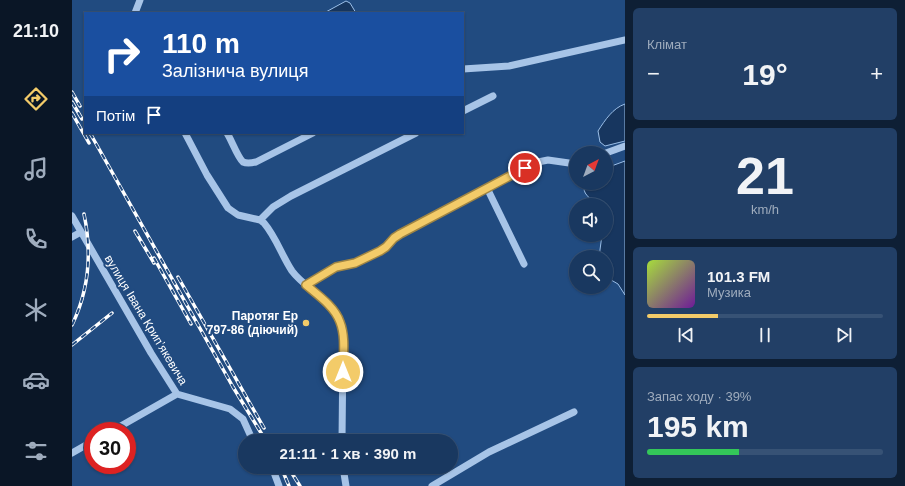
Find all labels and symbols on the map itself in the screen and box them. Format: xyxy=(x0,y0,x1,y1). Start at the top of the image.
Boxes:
north arrow xyxy=(569,146,613,190)
pin xyxy=(508,151,542,185)
street label: вулиця Івана Крипʼякевича xyxy=(102,252,191,388)
place label: Паротяг Ер 797-86 (діючий) xyxy=(207,309,298,337)
marker: Паротяг Ер 797-86 (діючий) xyxy=(301,318,311,328)
position arrow xyxy=(322,351,364,393)
speed limit sign: 30 xyxy=(84,422,136,474)

